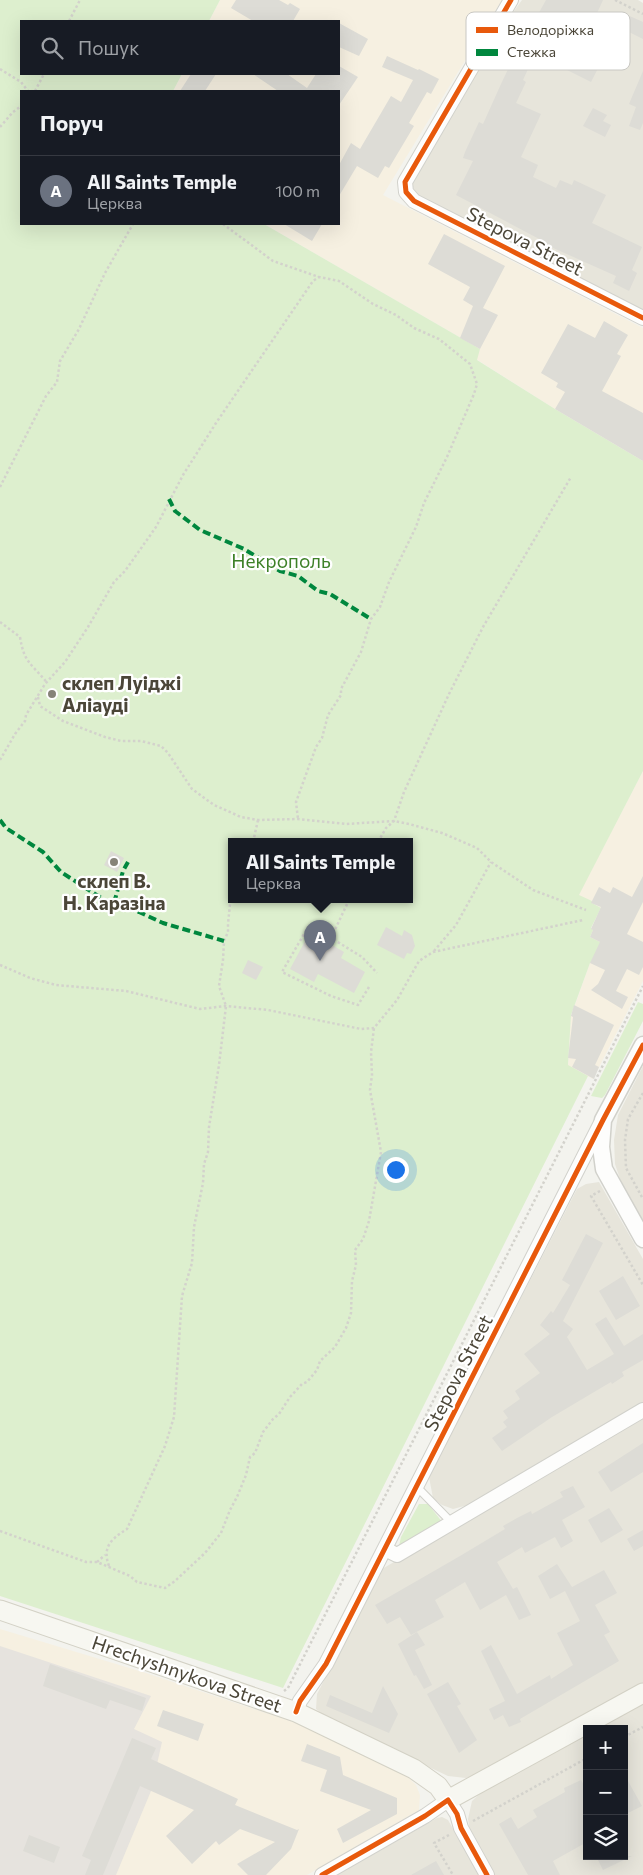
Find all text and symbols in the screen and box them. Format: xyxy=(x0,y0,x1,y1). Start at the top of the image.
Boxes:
legend xyxy=(466,12,630,70)
search box xyxy=(20,20,340,75)
text: Велодоріжка xyxy=(507,21,594,38)
icon: search xyxy=(38,34,66,62)
text: Пошук xyxy=(78,36,139,59)
text: Стежка xyxy=(507,43,556,60)
text: Поруч xyxy=(40,110,103,135)
text: All Saints Temple xyxy=(87,170,237,193)
text: A xyxy=(50,181,62,200)
text: 100 m xyxy=(275,181,320,200)
text: Церква xyxy=(87,193,142,212)
street label: Stepova Street xyxy=(463,201,588,280)
park label: Некрополь xyxy=(231,549,331,572)
place label: склеп Луіджі Аліауді xyxy=(62,671,181,716)
marker: склеп Луіджі Аліауді xyxy=(46,688,58,700)
popup xyxy=(228,838,413,903)
text: All Saints Temple xyxy=(246,850,395,873)
marker: склеп В. Н. Каразіна xyxy=(108,856,120,868)
place label: склеп В. Н. Каразіна xyxy=(63,869,165,914)
text: Церква xyxy=(246,873,301,892)
pin: A xyxy=(304,920,336,961)
your location xyxy=(383,1157,409,1183)
street label: Stepova Street xyxy=(418,1310,497,1435)
street label: Hrechyshnykova Street xyxy=(89,1630,285,1717)
map controls xyxy=(583,1725,628,1860)
button: + xyxy=(583,1725,628,1770)
button: − xyxy=(583,1770,628,1815)
button: layers xyxy=(583,1815,628,1860)

